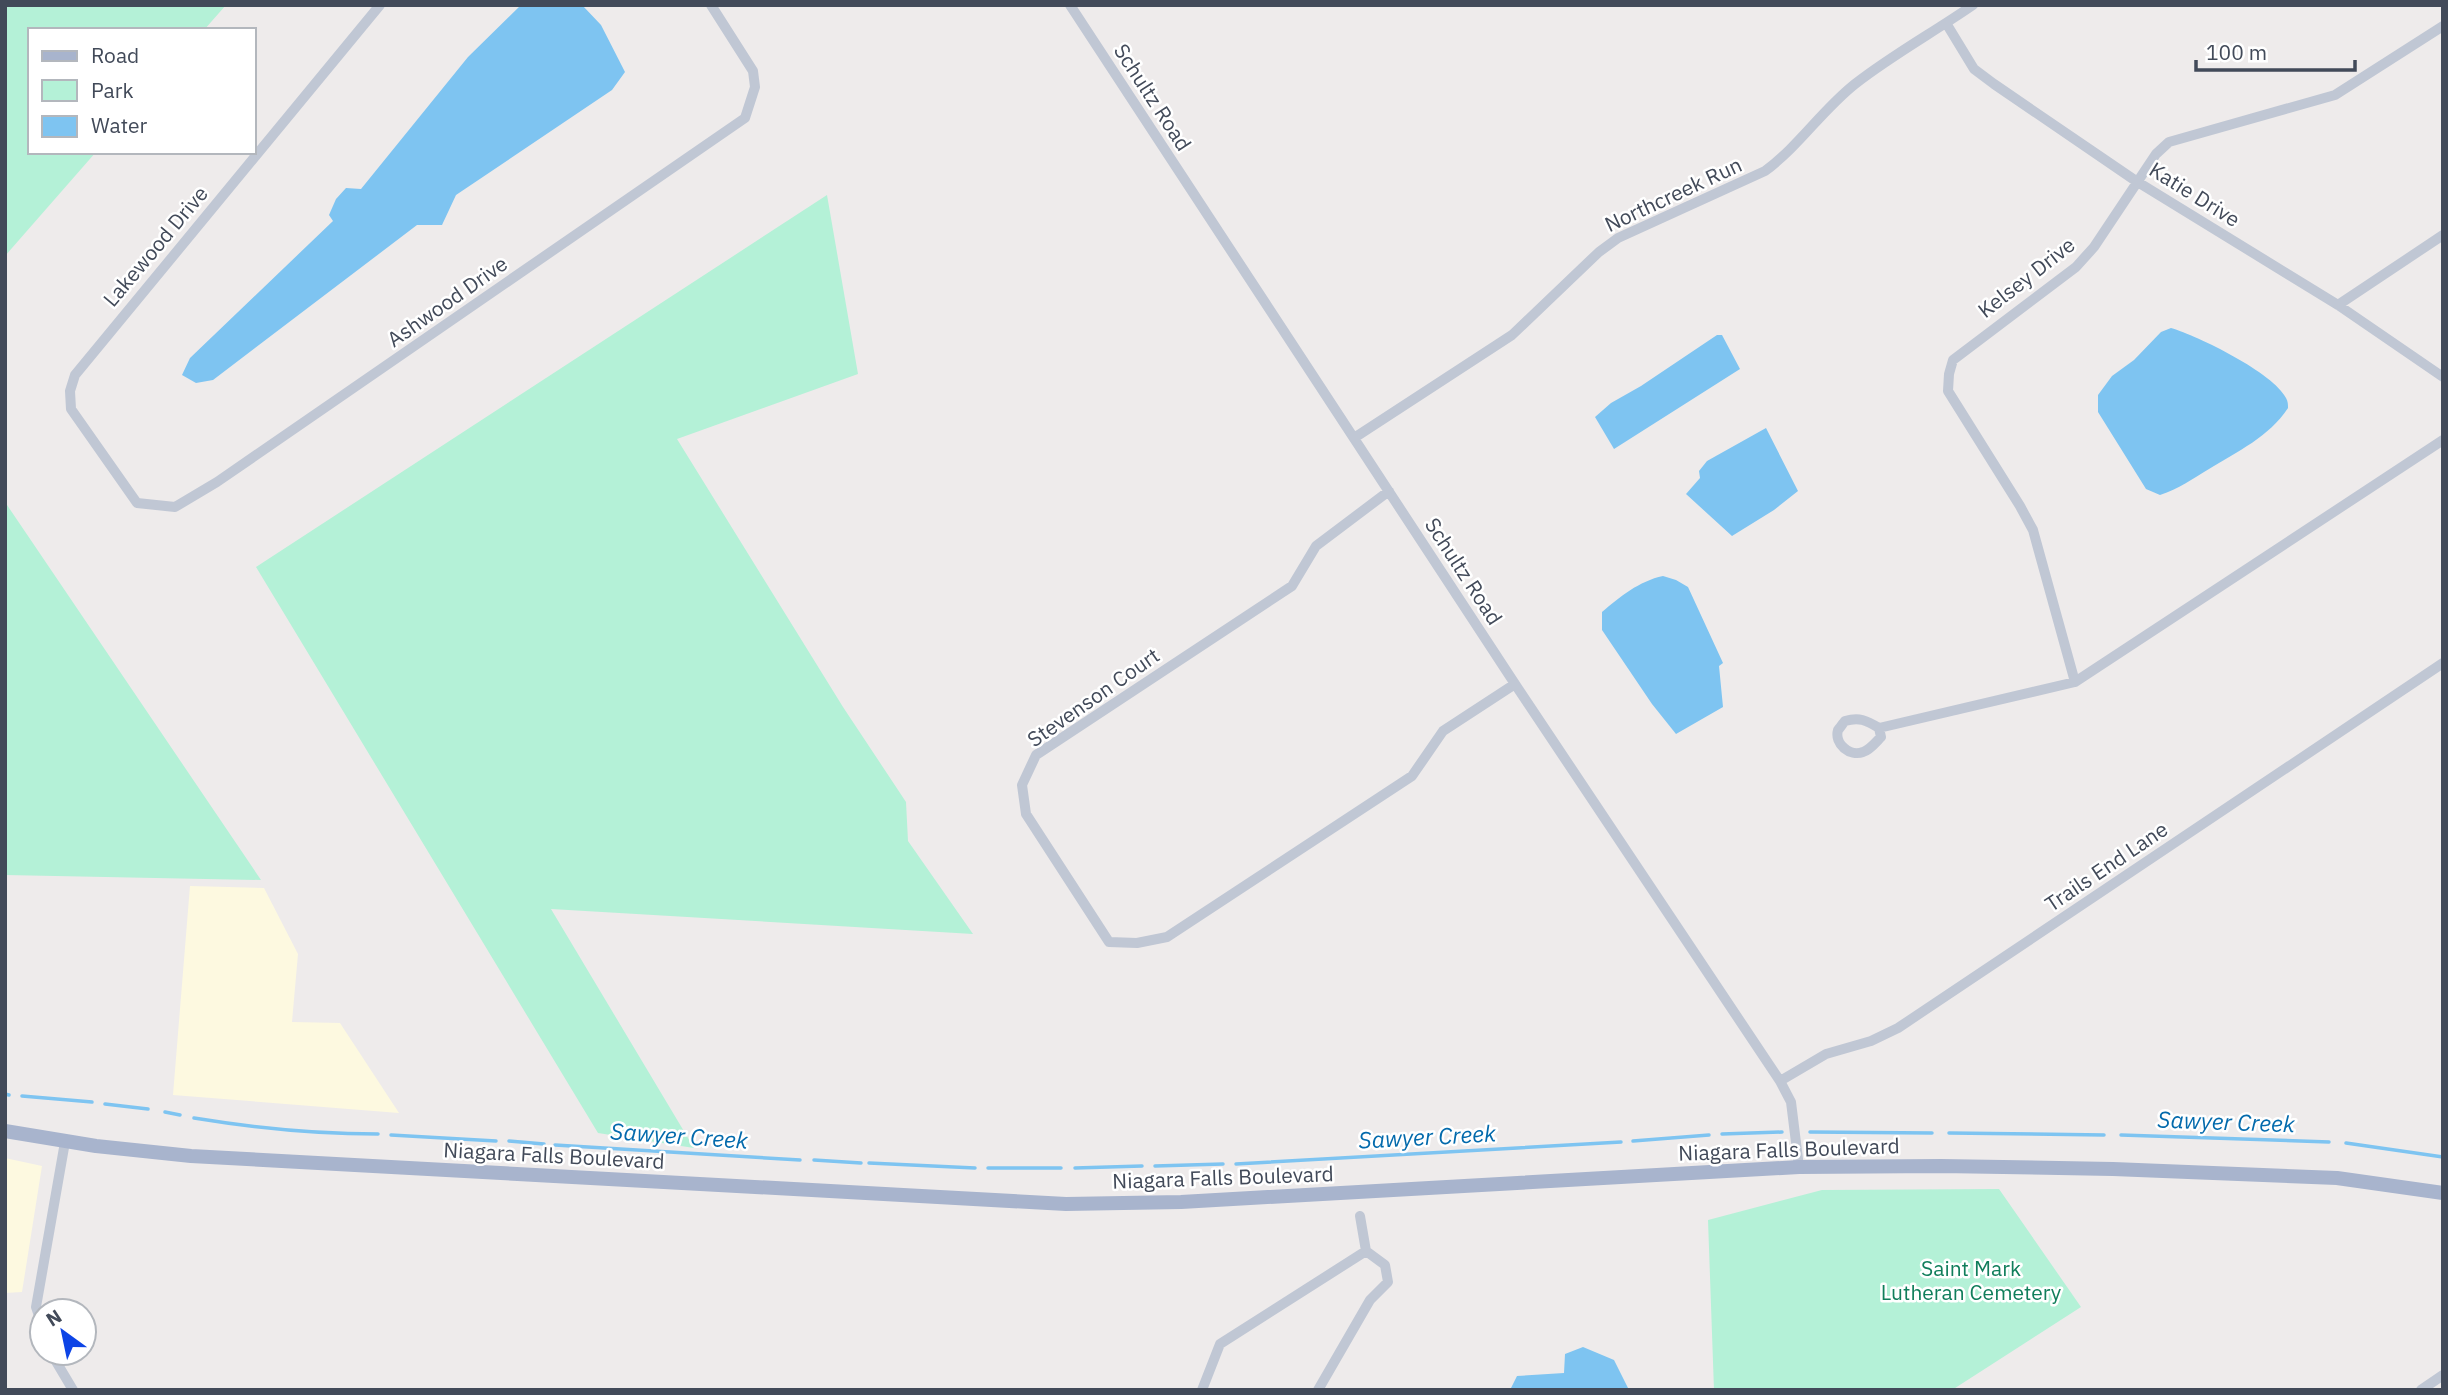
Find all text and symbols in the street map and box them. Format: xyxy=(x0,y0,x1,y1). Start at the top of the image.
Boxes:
legend xyxy=(28,28,256,154)
scale bar xyxy=(2196,28,2355,72)
street label: Schultz Road xyxy=(1108,38,1198,156)
text: 100 m xyxy=(2206,38,2267,66)
text: Road xyxy=(91,41,139,69)
text: Park xyxy=(91,76,134,104)
text: Water xyxy=(91,111,148,139)
street label: Northcreek Run xyxy=(1600,150,1746,238)
street label: Katie Drive xyxy=(2144,155,2246,233)
street label: Lakewood Drive xyxy=(96,180,214,312)
street label: Kelsey Drive xyxy=(1972,230,2080,324)
street label: Ashwood Drive xyxy=(381,249,513,353)
street label: Schultz Road xyxy=(1419,512,1509,630)
street label: Stevenson Court xyxy=(1021,641,1165,753)
street label: Trails End Lane xyxy=(2039,815,2173,917)
water label: Sawyer Creek xyxy=(2157,1104,2296,1138)
water label: Sawyer Creek xyxy=(609,1115,750,1155)
water label: Sawyer Creek xyxy=(1357,1117,1498,1155)
street label: Niagara Falls Boulevard xyxy=(1678,1131,1900,1167)
street label: Niagara Falls Boulevard xyxy=(443,1135,665,1175)
street label: Niagara Falls Boulevard xyxy=(1112,1159,1334,1195)
park label: Saint Mark Lutheran Cemetery xyxy=(1881,1254,2062,1306)
north arrow xyxy=(28,1297,98,1367)
text: N xyxy=(41,1304,66,1332)

